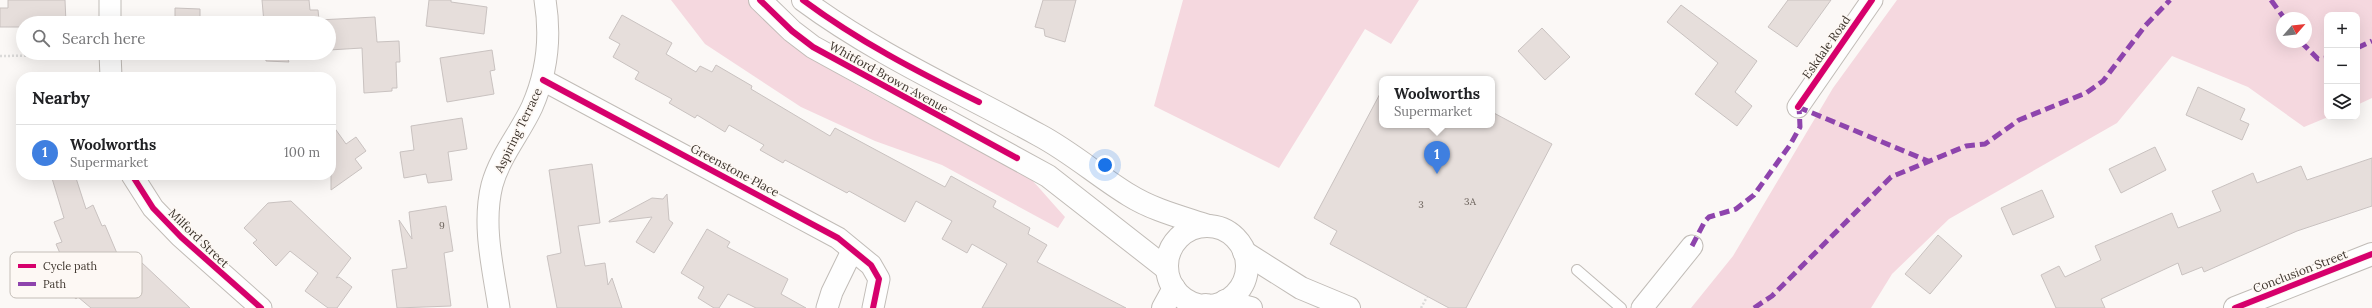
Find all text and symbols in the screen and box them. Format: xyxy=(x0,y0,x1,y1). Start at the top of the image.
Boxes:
north arrow xyxy=(2276,12,2312,48)
map controls xyxy=(2324,12,2360,120)
button: + xyxy=(2324,12,2360,48)
street label: Eskdale Road xyxy=(1799,13,1853,81)
search box xyxy=(16,16,336,60)
icon: search xyxy=(30,27,52,49)
text: Search here xyxy=(62,29,145,48)
street label: Whitford Brown Avenue xyxy=(827,38,952,116)
button: − xyxy=(2324,48,2360,84)
popup xyxy=(1379,76,1495,128)
text: Woolworths xyxy=(1394,84,1480,103)
button: layers xyxy=(2324,84,2360,120)
street label: Aspiring Terrace xyxy=(491,85,545,176)
text: Nearby xyxy=(32,87,90,109)
text: Supermarket xyxy=(1394,103,1472,120)
text: Woolworths xyxy=(70,135,156,154)
street label: Greenstone Place xyxy=(688,140,782,200)
pin: 1 xyxy=(1424,141,1450,174)
text: 1 xyxy=(42,144,48,161)
text: 100 m xyxy=(284,144,320,161)
text: Supermarket xyxy=(70,154,148,171)
your location xyxy=(1095,155,1115,175)
house number: 3A xyxy=(1464,195,1477,208)
house number: 3 xyxy=(1418,198,1424,211)
street label: Milford Street xyxy=(166,205,233,271)
house number: 9 xyxy=(439,219,445,232)
street label: Conclusion Street xyxy=(2251,246,2350,296)
legend xyxy=(10,252,142,298)
text: Cycle path xyxy=(43,259,98,273)
text: Path xyxy=(43,277,66,291)

